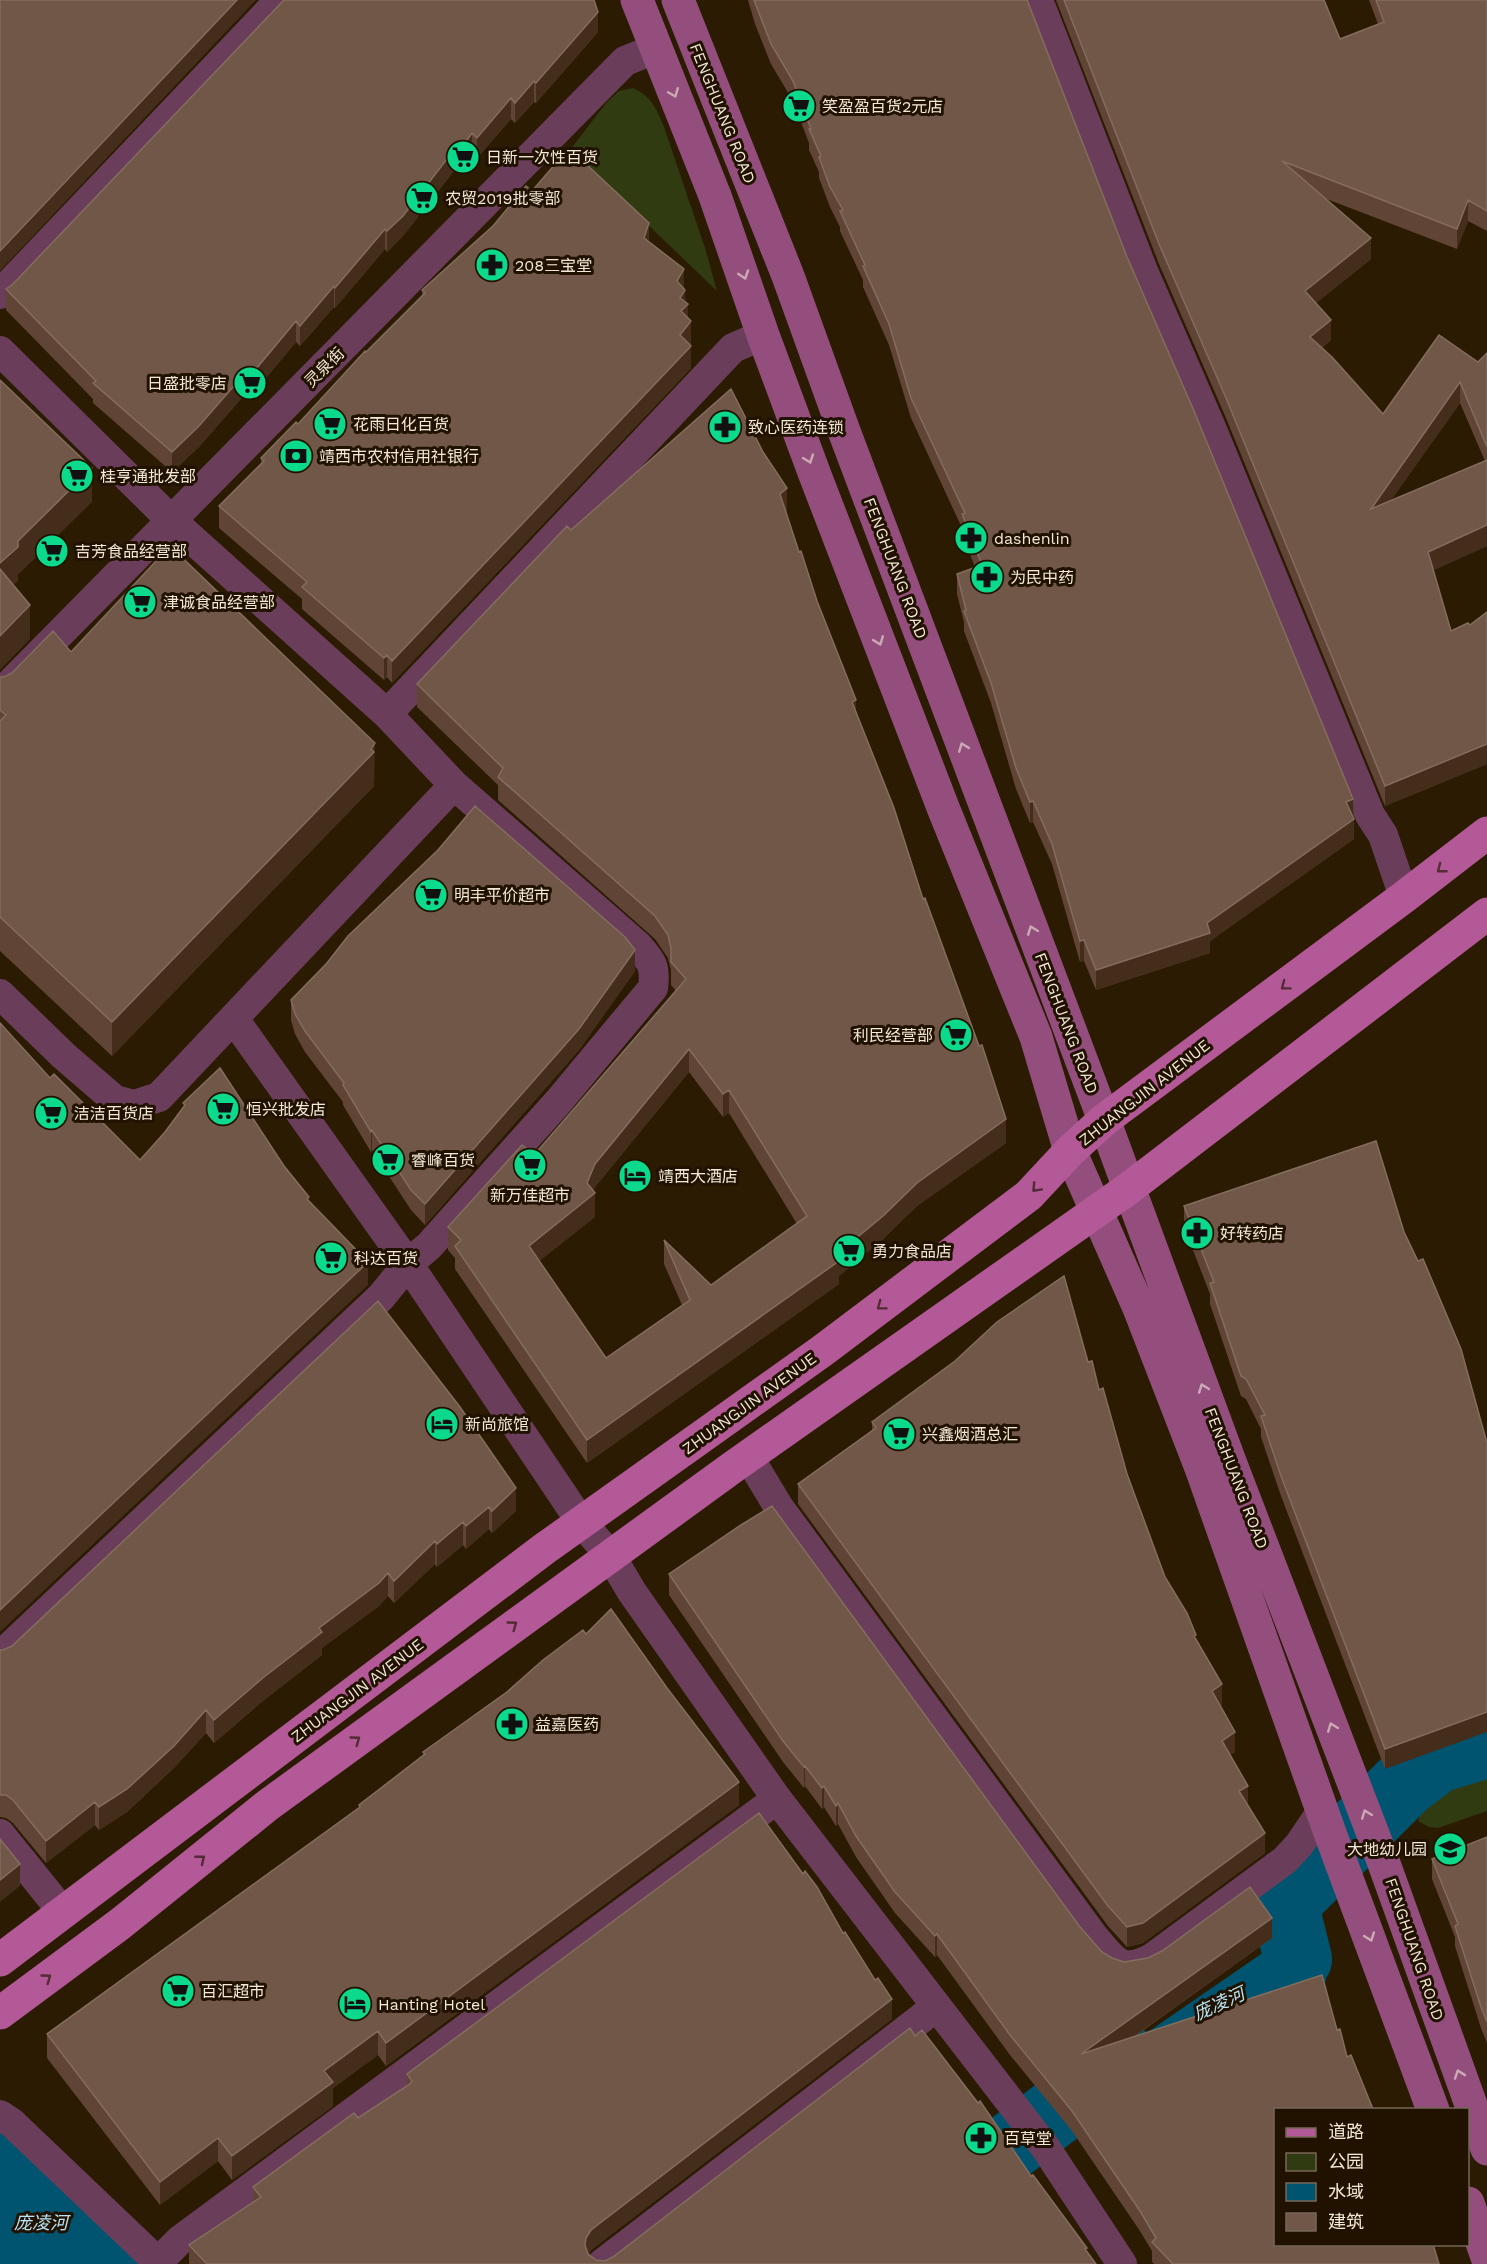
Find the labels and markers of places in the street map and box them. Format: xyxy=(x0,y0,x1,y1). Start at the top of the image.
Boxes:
supermarket icon: 笑盈盈百货2元店 xyxy=(781,88,817,124)
place label: 笑盈盈百货2元店 xyxy=(822,97,943,116)
supermarket icon: 日新一次性百货 xyxy=(445,139,481,175)
place label: 日新一次性百货 xyxy=(486,148,598,167)
supermarket icon: 农贸2019批零部 xyxy=(404,180,440,216)
place label: 农贸2019批零部 xyxy=(445,189,560,208)
pharmacy icon: 208三宝堂 xyxy=(474,247,510,283)
place label: 208三宝堂 xyxy=(515,256,592,275)
supermarket icon: 日盛批零店 xyxy=(232,365,268,401)
place label: 日盛批零店 xyxy=(147,374,227,393)
supermarket icon: 花雨日化百货 xyxy=(312,406,348,442)
pharmacy icon: 致心医药连锁 xyxy=(707,409,743,445)
place label: 花雨日化百货 xyxy=(353,415,449,434)
place label: 致心医药连锁 xyxy=(748,418,844,437)
bank icon: 靖西市农村信用社银行 xyxy=(278,438,314,474)
place label: 靖西市农村信用社银行 xyxy=(319,447,479,466)
supermarket icon: 桂亨通批发部 xyxy=(59,458,95,494)
place label: 桂亨通批发部 xyxy=(100,467,196,486)
pharmacy icon: dashenlin xyxy=(953,520,989,556)
place label: dashenlin xyxy=(994,529,1070,548)
supermarket icon: 吉芳食品经营部 xyxy=(34,533,70,569)
place label: 吉芳食品经营部 xyxy=(75,542,187,561)
pharmacy icon: 为民中药 xyxy=(969,559,1005,595)
place label: 为民中药 xyxy=(1010,568,1074,587)
supermarket icon: 津诚食品经营部 xyxy=(122,584,158,620)
place label: 津诚食品经营部 xyxy=(163,593,275,612)
supermarket icon: 明丰平价超市 xyxy=(413,877,449,913)
place label: 明丰平价超市 xyxy=(454,886,550,905)
supermarket icon: 利民经营部 xyxy=(938,1017,974,1053)
place label: 利民经营部 xyxy=(853,1026,933,1045)
supermarket icon: 恒兴批发店 xyxy=(205,1091,241,1127)
supermarket icon: 洁洁百货店 xyxy=(33,1095,69,1131)
place label: 恒兴批发店 xyxy=(246,1100,326,1119)
place label: 洁洁百货店 xyxy=(74,1104,154,1123)
supermarket icon: 睿峰百货 xyxy=(370,1142,406,1178)
supermarket icon: 新万佳超市 xyxy=(512,1147,548,1183)
place label: 睿峰百货 xyxy=(411,1151,475,1170)
hotel icon: 靖西大酒店 xyxy=(617,1158,653,1194)
place label: 靖西大酒店 xyxy=(658,1167,738,1186)
place label: 新万佳超市 xyxy=(490,1186,570,1205)
pharmacy icon: 好转药店 xyxy=(1179,1215,1215,1251)
place label: 好转药店 xyxy=(1220,1224,1284,1243)
supermarket icon: 勇力食品店 xyxy=(831,1233,867,1269)
supermarket icon: 科达百货 xyxy=(313,1240,349,1276)
place label: 勇力食品店 xyxy=(872,1242,952,1261)
place label: 科达百货 xyxy=(354,1249,418,1268)
hotel icon: 新尚旅馆 xyxy=(424,1406,460,1442)
place label: 新尚旅馆 xyxy=(465,1415,529,1434)
supermarket icon: 兴鑫烟酒总汇 xyxy=(881,1416,917,1452)
place label: 兴鑫烟酒总汇 xyxy=(922,1425,1018,1444)
pharmacy icon: 益嘉医药 xyxy=(494,1706,530,1742)
place label: 益嘉医药 xyxy=(535,1715,599,1734)
school or university icon: 大地幼儿园 xyxy=(1432,1831,1468,1867)
place label: 大地幼儿园 xyxy=(1347,1840,1427,1859)
supermarket icon: 百汇超市 xyxy=(160,1973,196,2009)
place label: 百汇超市 xyxy=(201,1982,265,2001)
hotel icon: Hanting Hotel xyxy=(337,1986,373,2022)
place label: Hanting Hotel xyxy=(378,1995,485,2014)
pharmacy icon: 百草堂 xyxy=(963,2120,999,2156)
place label: 百草堂 xyxy=(1004,2129,1052,2148)

